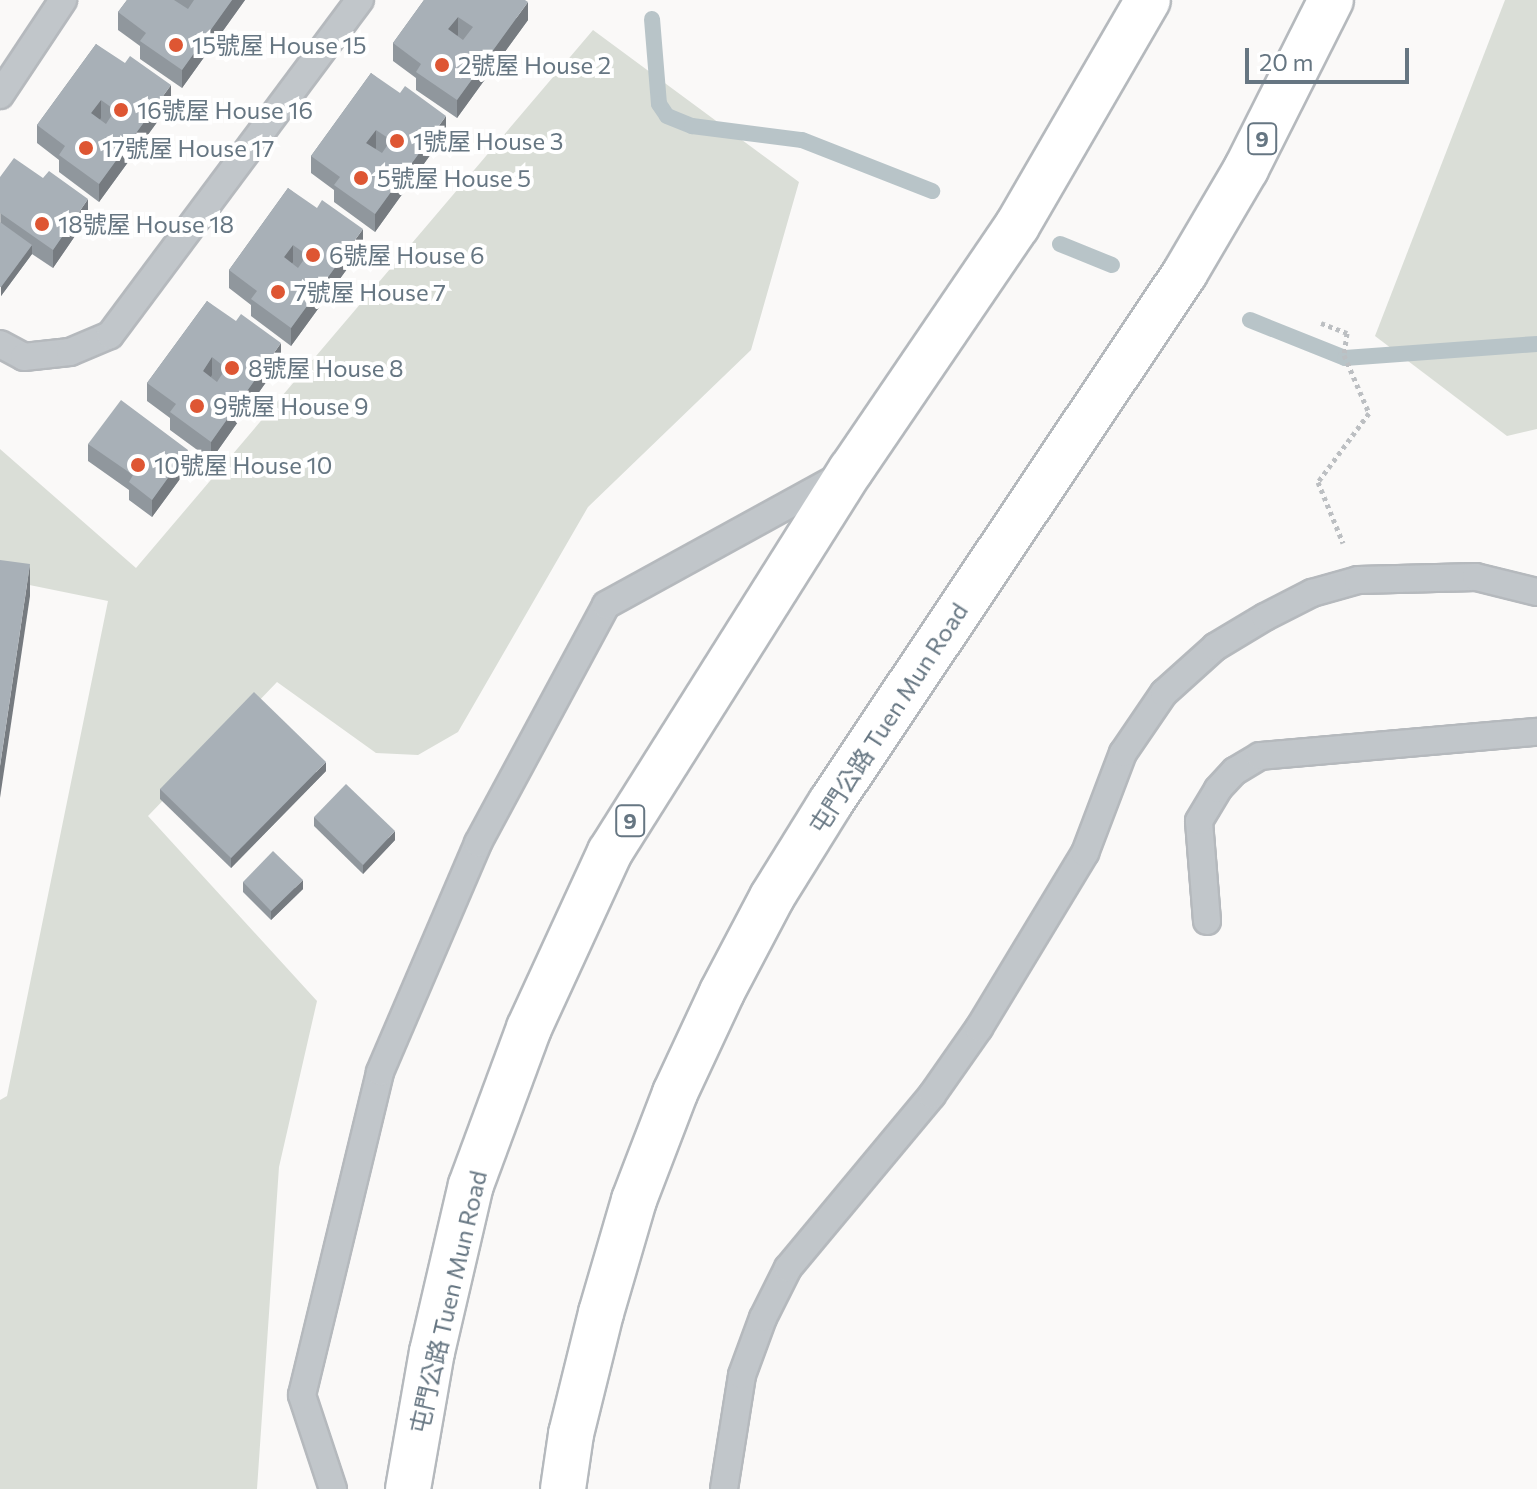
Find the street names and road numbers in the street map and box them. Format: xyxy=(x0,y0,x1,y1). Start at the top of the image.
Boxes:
road number: 9 xyxy=(1246,121,1278,157)
street label: 屯門公路 Tuen Mun Road xyxy=(803,597,973,839)
road number: 9 xyxy=(614,803,646,839)
street label: 屯門公路 Tuen Mun Road xyxy=(404,1168,492,1436)

